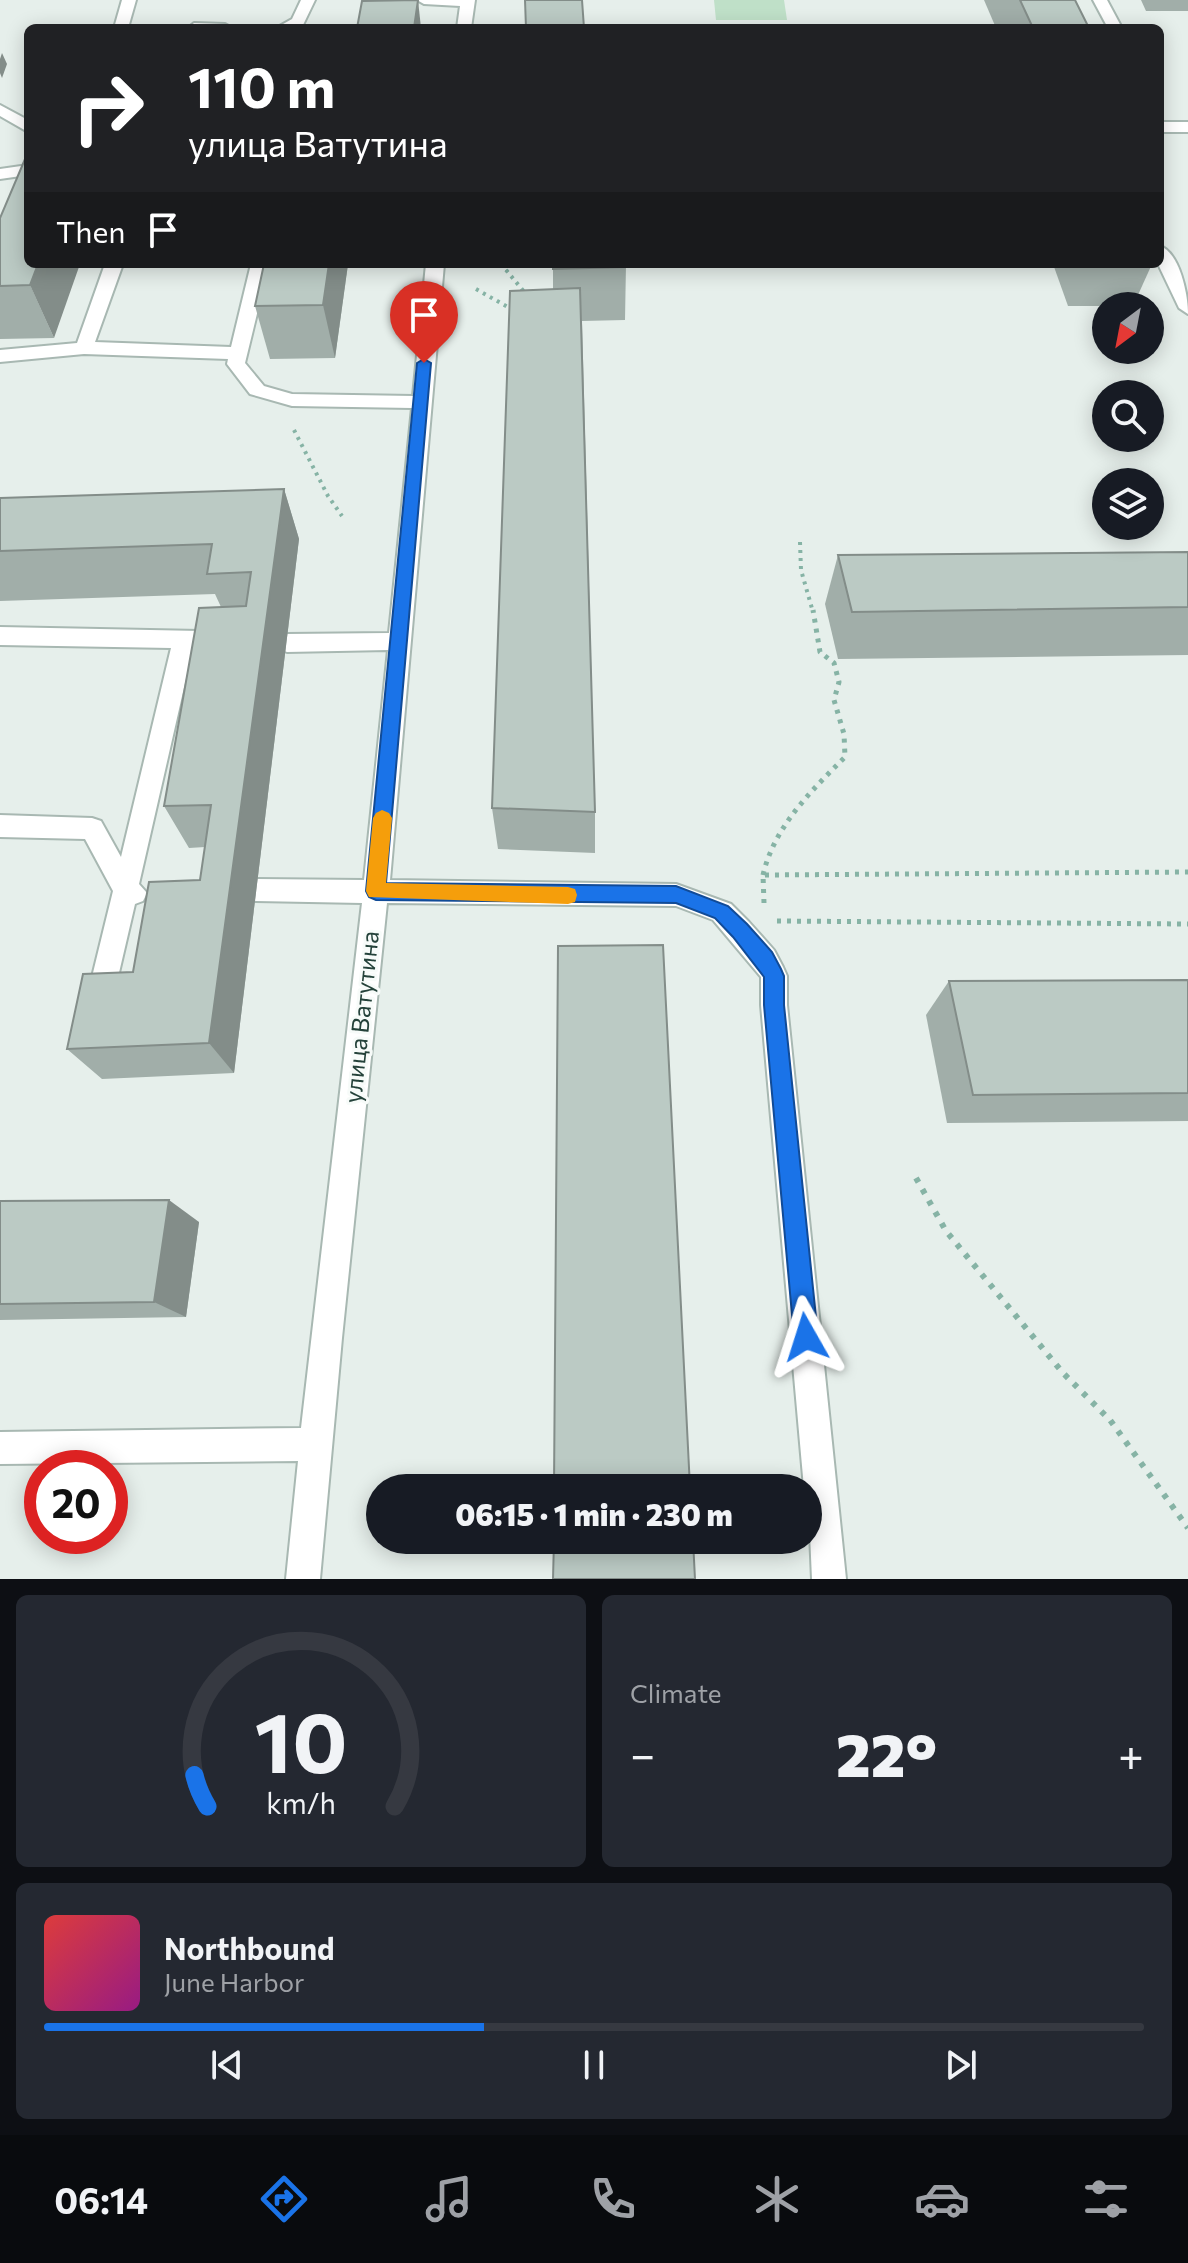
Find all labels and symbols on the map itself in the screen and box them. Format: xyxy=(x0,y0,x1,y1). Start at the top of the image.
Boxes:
pin xyxy=(390,281,458,363)
north arrow xyxy=(1092,292,1164,364)
street label: улица Ватутина xyxy=(337,929,384,1104)
position arrow xyxy=(764,1295,848,1379)
speed limit sign: 20 xyxy=(24,1450,128,1554)

